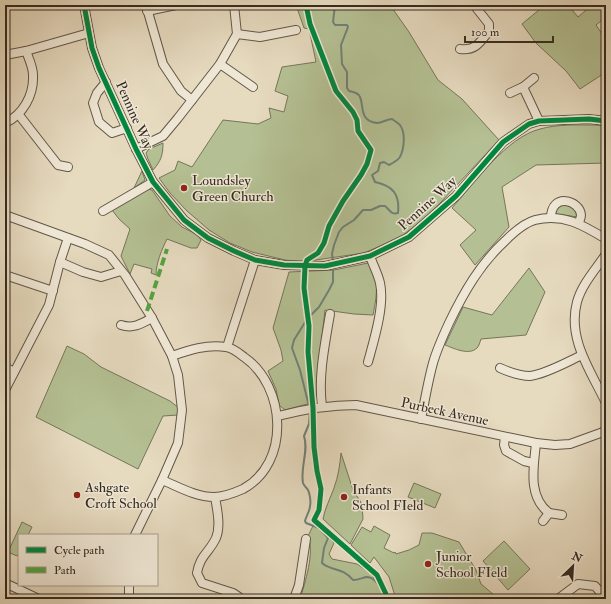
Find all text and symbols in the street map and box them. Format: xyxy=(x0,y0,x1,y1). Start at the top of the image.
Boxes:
scale bar xyxy=(465,18,553,44)
text: 100 m xyxy=(471,25,500,40)
street label: Pennine Way xyxy=(111,79,157,153)
place label: Loundsley Green Church xyxy=(192,172,274,205)
street label: Pennine Way xyxy=(395,172,461,235)
marker: Loundsley Green Church xyxy=(179,183,189,193)
street label: Purbeck Avenue xyxy=(400,394,490,429)
place label: Ashgate Croft School xyxy=(84,479,157,512)
place label: Infants School FIeld xyxy=(352,481,423,514)
marker: Ashgate Croft School xyxy=(72,490,82,500)
marker: Infants School FIeld xyxy=(339,492,349,502)
legend xyxy=(18,534,158,586)
text: Cycle path xyxy=(54,543,105,558)
north arrow xyxy=(553,546,593,586)
place label: Junior School FIeld xyxy=(435,548,507,581)
text: N xyxy=(569,549,585,566)
marker: Junior School FIeld xyxy=(423,559,433,569)
text: Path xyxy=(54,563,77,578)

